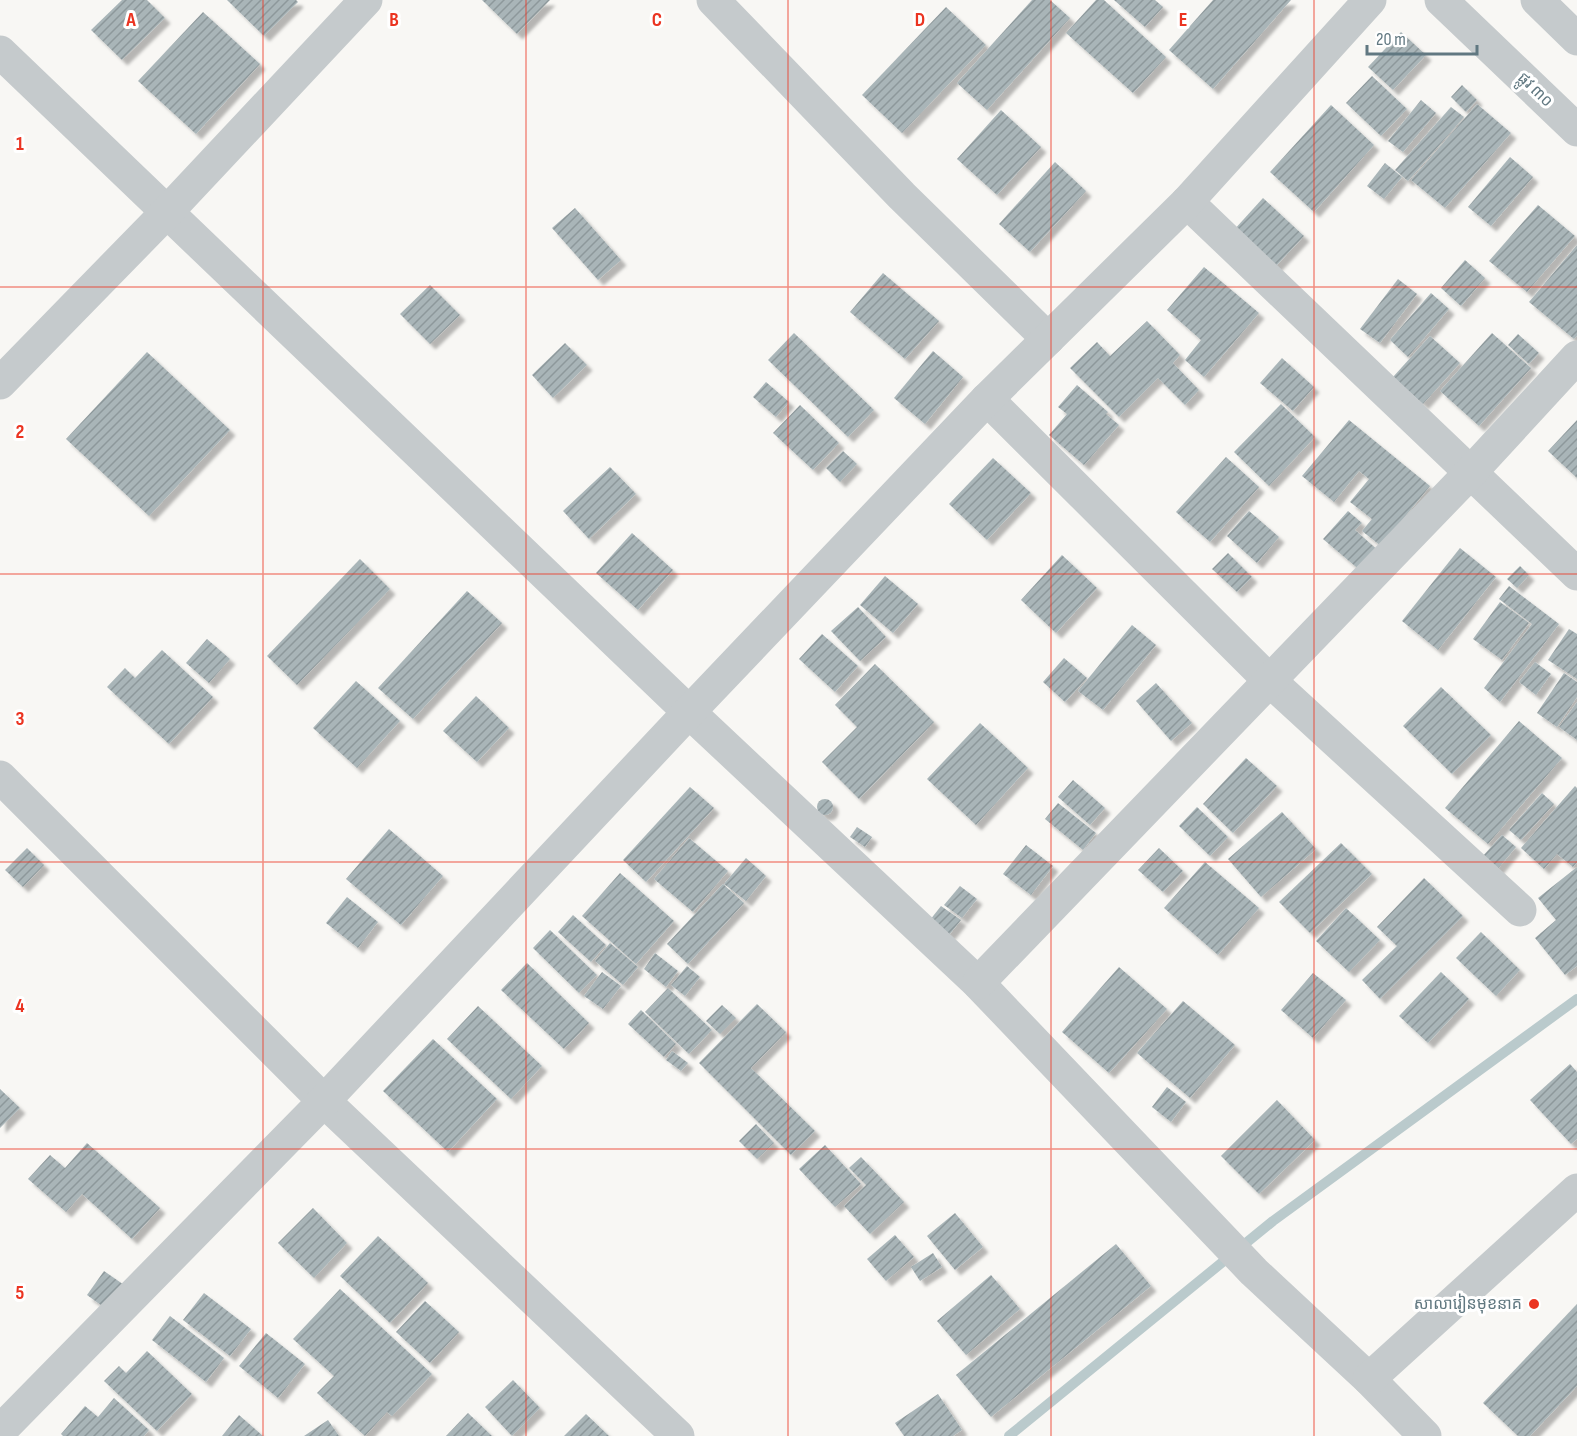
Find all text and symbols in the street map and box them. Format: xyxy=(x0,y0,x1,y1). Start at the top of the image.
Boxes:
text: A xyxy=(125,8,136,32)
text: B xyxy=(389,8,399,32)
text: C xyxy=(652,8,662,32)
text: D xyxy=(915,8,925,32)
text: E xyxy=(1179,8,1187,32)
scale bar xyxy=(1367,18,1476,56)
text: 20 m xyxy=(1376,29,1406,50)
street label: ផ្លូវ ៣០ xyxy=(1511,69,1557,114)
text: 1 xyxy=(16,132,24,156)
text: 2 xyxy=(16,420,24,444)
text: 3 xyxy=(16,707,25,731)
text: 4 xyxy=(15,994,25,1018)
text: 5 xyxy=(16,1281,25,1305)
place label: សាលារៀនមុខនាគ xyxy=(1414,1293,1522,1314)
marker: សាលារៀនមុខនាគ xyxy=(1527,1297,1541,1311)

